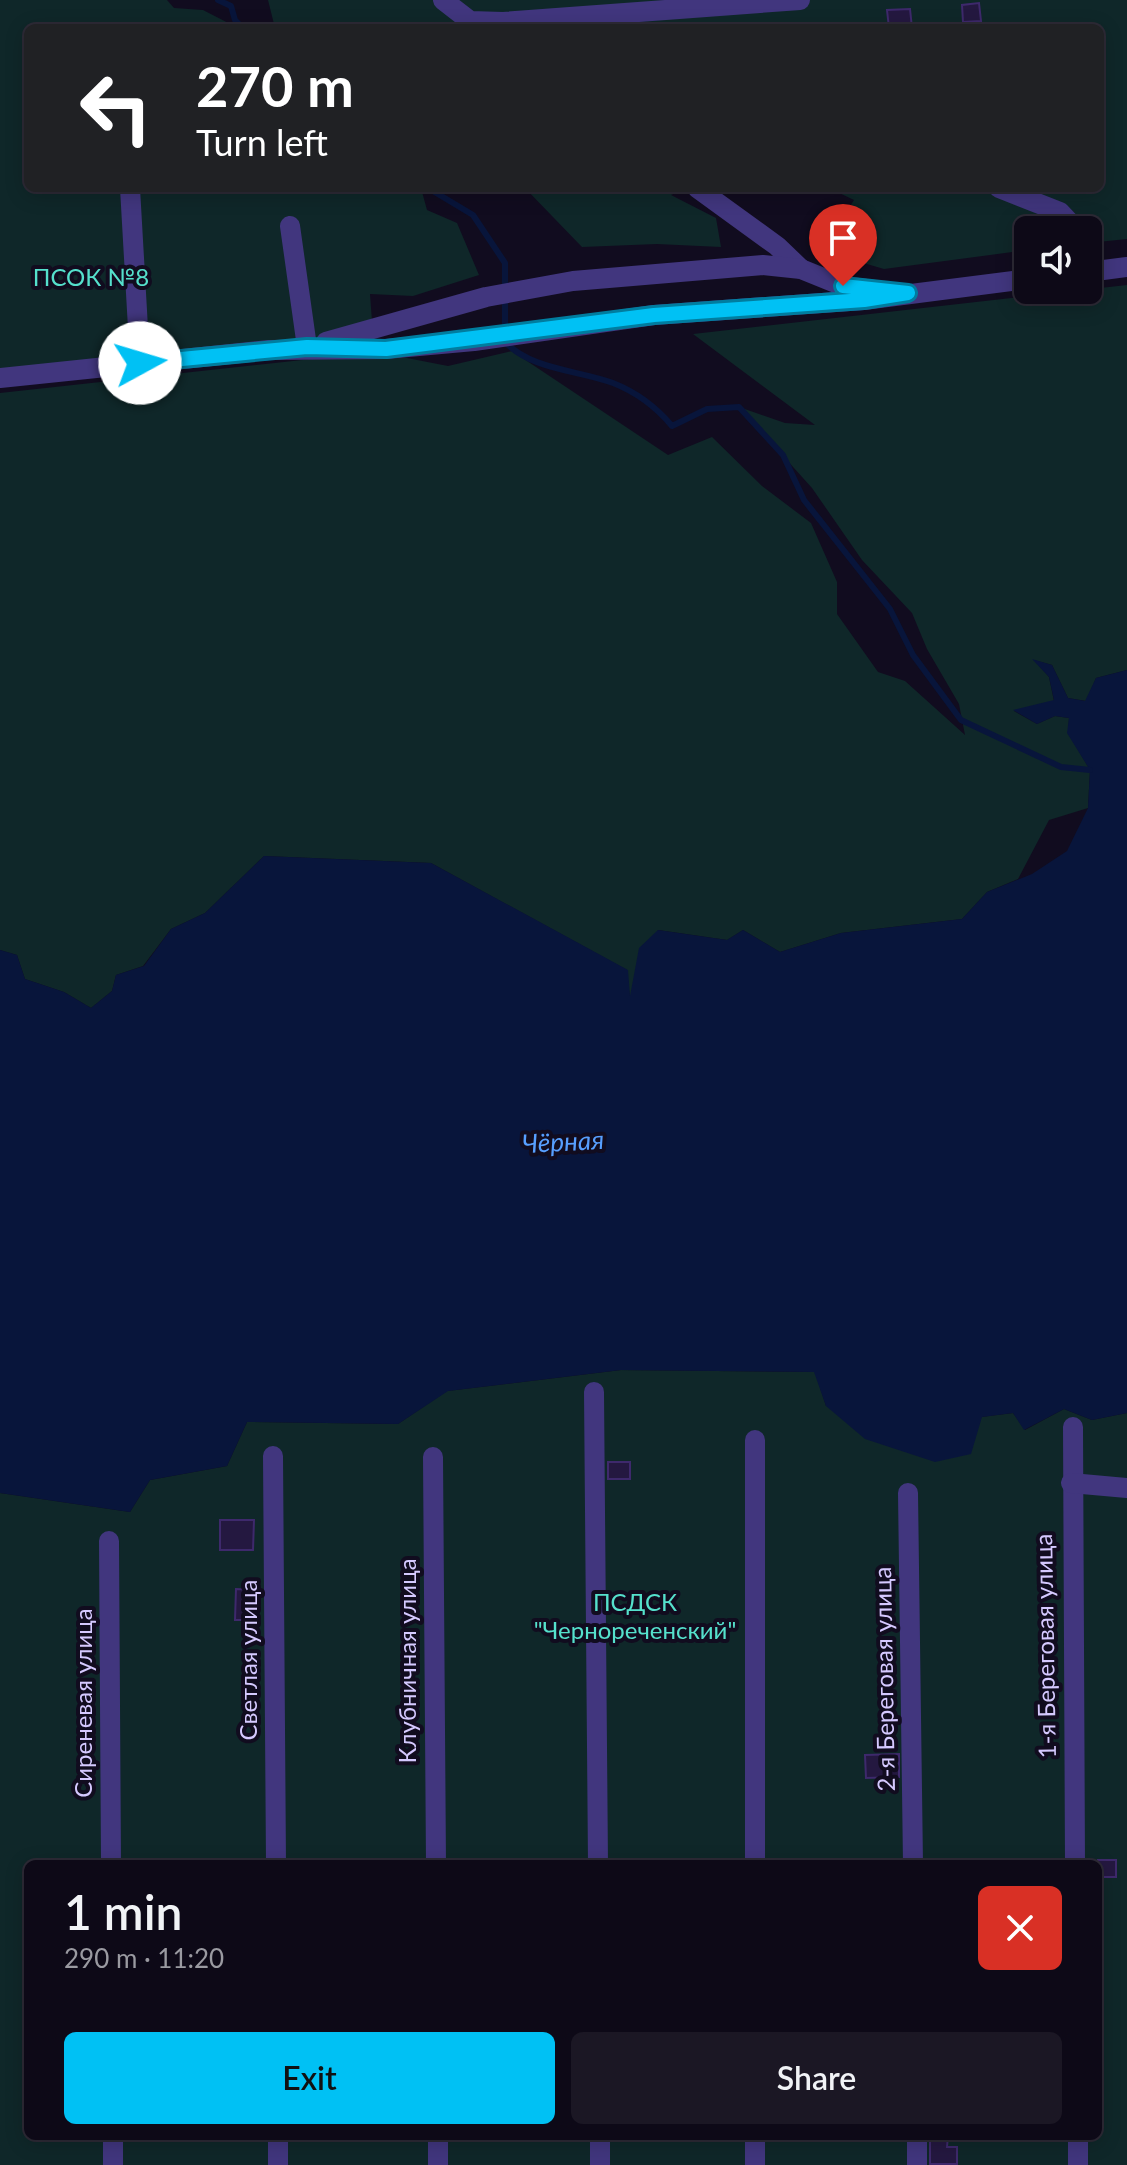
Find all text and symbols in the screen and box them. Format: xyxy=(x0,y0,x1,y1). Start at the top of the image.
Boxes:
text: 270 m xyxy=(196,52,354,119)
icon: left xyxy=(64,56,168,160)
text: Turn left xyxy=(196,120,328,164)
pin xyxy=(809,204,877,286)
icon: arrive xyxy=(821,216,865,260)
map controls xyxy=(1014,216,1102,304)
button: sound xyxy=(1014,216,1102,304)
park label: ПСОК №8 xyxy=(33,262,149,291)
position arrow xyxy=(98,321,182,405)
water label: Чёрная xyxy=(521,1123,605,1159)
street label: 1-я Береговая улица xyxy=(1028,1533,1061,1759)
street label: Клубничная улица xyxy=(392,1558,421,1764)
street label: 2-я Береговая улица xyxy=(867,1566,900,1792)
street label: Светлая улица xyxy=(233,1580,262,1740)
park label: ПСДСК "Чернореченский" xyxy=(534,1587,736,1644)
street label: Сиреневая улица xyxy=(68,1608,97,1798)
text: 1 min xyxy=(64,1883,182,1940)
button: close xyxy=(978,1886,1062,1970)
text: 290 m · 11:20 xyxy=(64,1942,224,1974)
button: Exit xyxy=(64,2032,555,2124)
button: Share xyxy=(571,2032,1062,2124)

